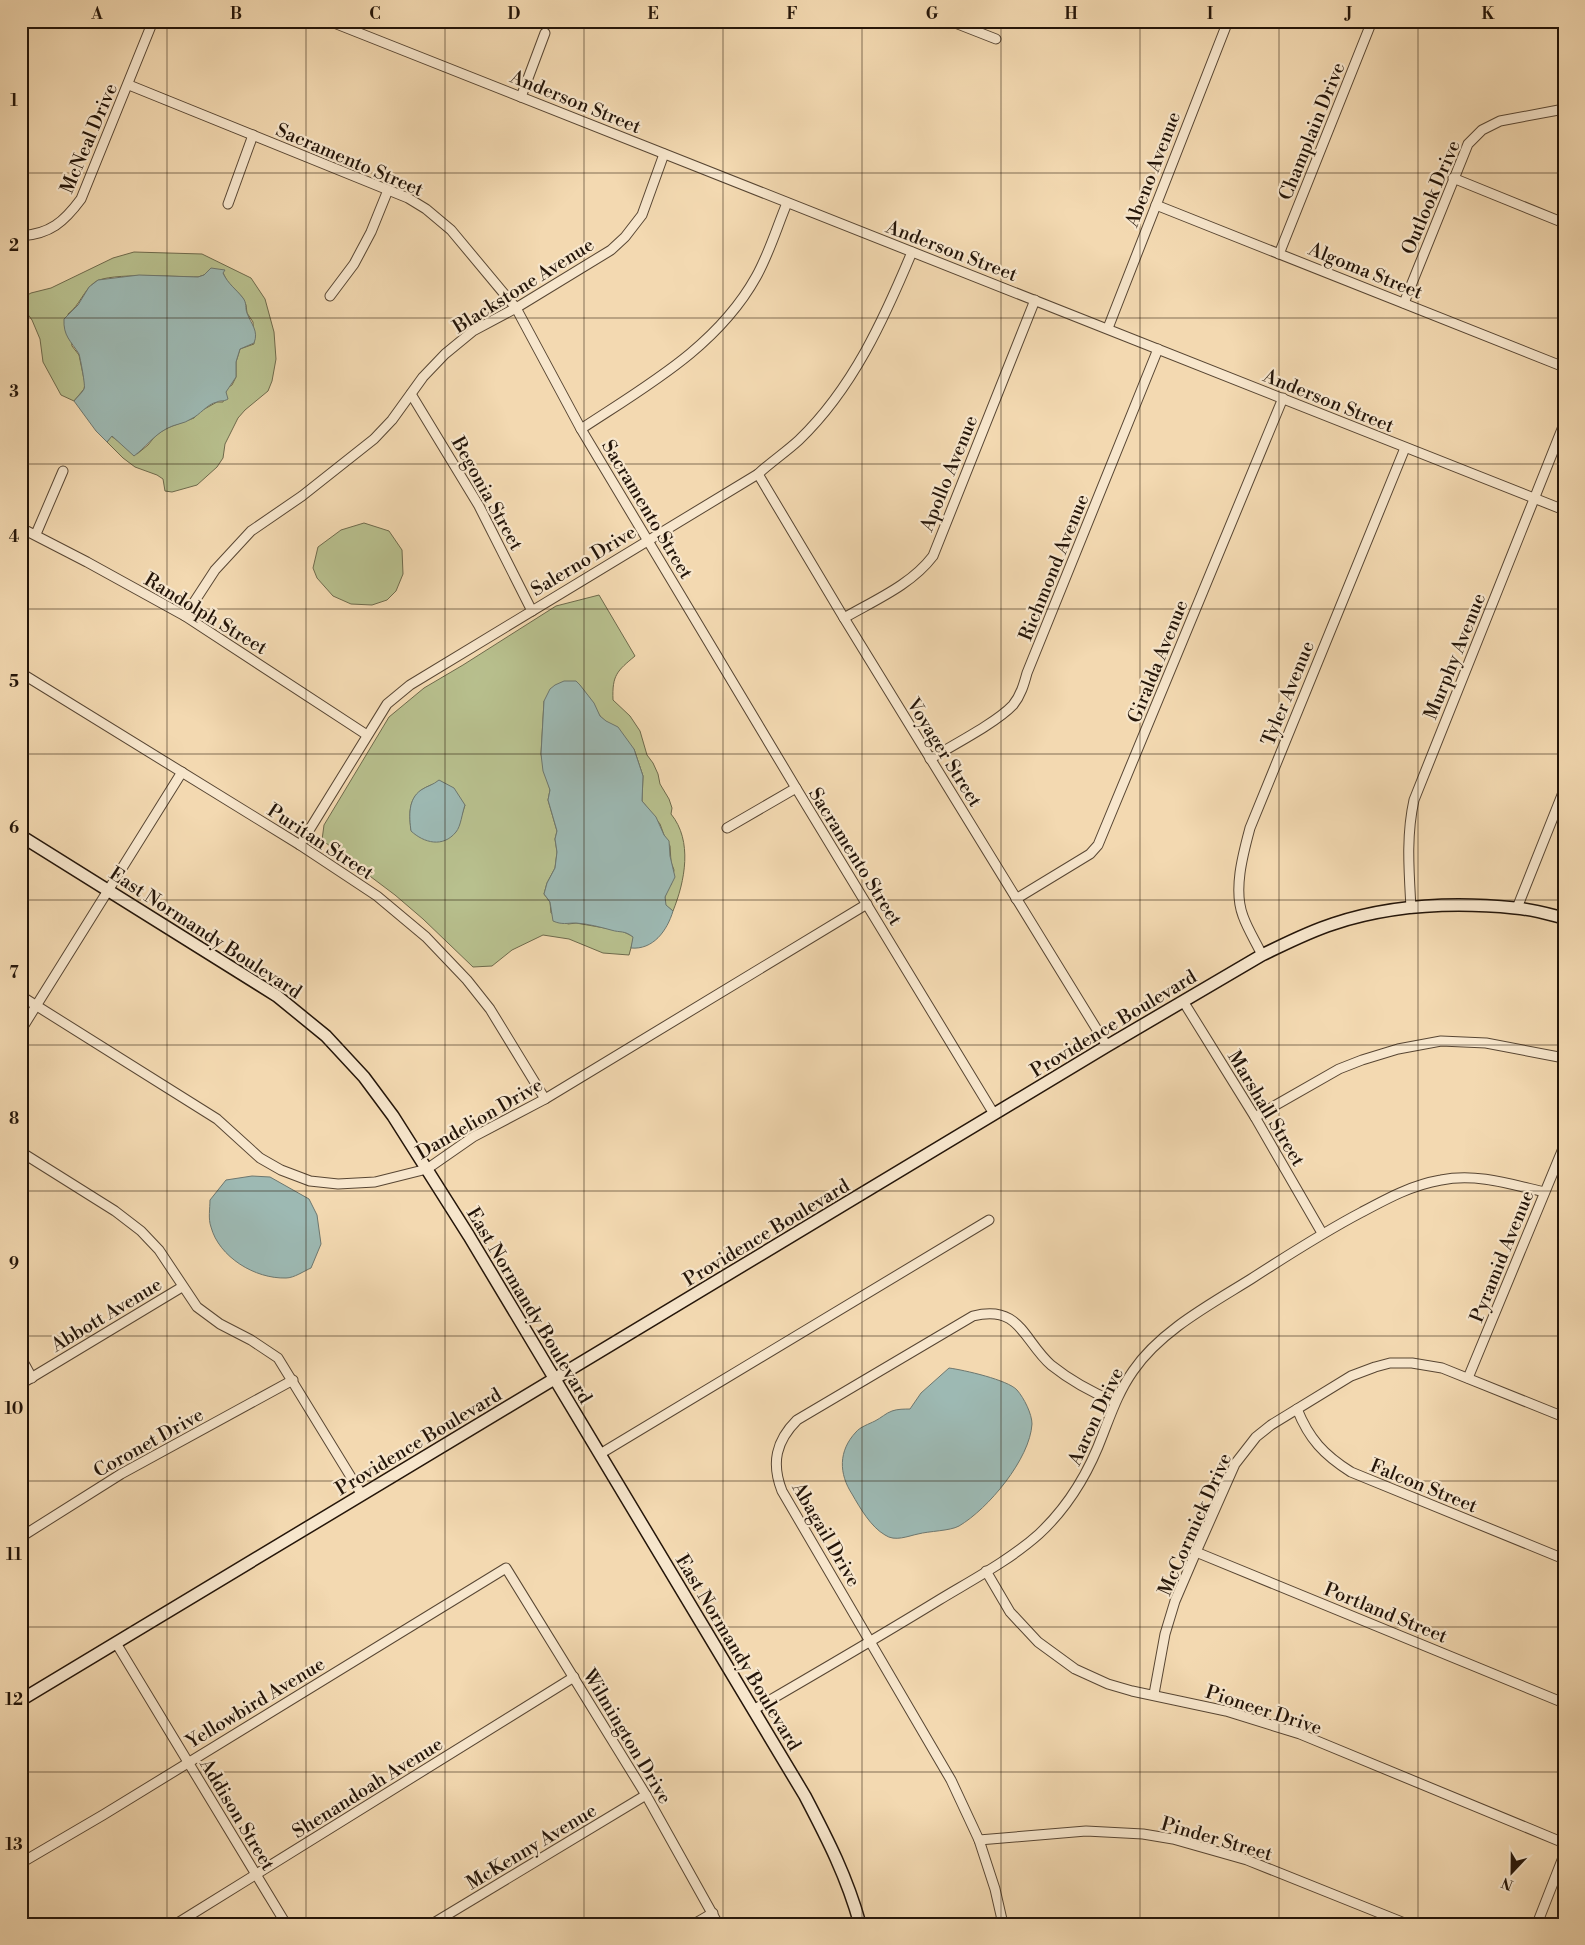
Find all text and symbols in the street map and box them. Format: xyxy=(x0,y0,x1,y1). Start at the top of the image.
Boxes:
text: A xyxy=(90,4,103,24)
text: B xyxy=(230,4,242,24)
text: C xyxy=(369,4,381,24)
text: D xyxy=(508,4,521,24)
text: E xyxy=(647,4,659,24)
text: F xyxy=(786,4,798,24)
text: G xyxy=(926,4,939,24)
text: H xyxy=(1064,4,1078,24)
text: I xyxy=(1207,4,1213,24)
text: J xyxy=(1344,4,1352,24)
text: K xyxy=(1482,4,1496,24)
street label: Champlain Drive xyxy=(1273,59,1351,204)
street label: Anderson Street xyxy=(506,64,645,139)
street label: McNeal Drive xyxy=(55,80,123,197)
text: 1 xyxy=(10,91,18,111)
street label: Abeno Avenue xyxy=(1120,108,1186,231)
street label: Sacramento Street xyxy=(272,118,427,202)
street label: Outlook Drive xyxy=(1396,137,1466,258)
street label: Anderson Street xyxy=(882,215,1021,287)
street label: Blackstone Avenue xyxy=(448,233,599,339)
text: 2 xyxy=(9,236,19,256)
street label: Algoma Street xyxy=(1304,237,1426,305)
street label: Anderson Street xyxy=(1259,363,1398,438)
text: 3 xyxy=(9,382,19,402)
street label: Apollo Avenue xyxy=(914,412,983,536)
street label: Begonia Street xyxy=(446,432,528,555)
street label: Sacramento Street xyxy=(596,436,698,584)
street label: Richmond Avenue xyxy=(1014,490,1094,644)
street label: Salerno Drive xyxy=(527,520,641,602)
text: 4 xyxy=(9,527,20,547)
street label: Randolph Street xyxy=(140,568,272,660)
street label: Murphy Avenue xyxy=(1419,590,1491,723)
street label: Giralda Avenue xyxy=(1122,596,1194,726)
street label: Tyler Avenue xyxy=(1256,637,1320,749)
text: 5 xyxy=(9,672,19,692)
street label: Voyager Street xyxy=(901,693,987,812)
street label: Sacramento Street xyxy=(803,783,907,930)
street label: Puritan Street xyxy=(263,799,378,885)
text: 6 xyxy=(9,818,19,838)
street label: East Normandy Boulevard xyxy=(105,862,306,1004)
text: 7 xyxy=(9,963,19,983)
street label: Providence Boulevard xyxy=(1026,965,1201,1083)
street label: Marshall Street xyxy=(1222,1046,1310,1171)
street label: Dandelion Drive xyxy=(412,1073,547,1165)
text: 8 xyxy=(9,1109,19,1129)
street label: Providence Boulevard xyxy=(679,1174,854,1292)
street label: Pyramid Avenue xyxy=(1464,1187,1539,1326)
street label: East Normandy Boulevard xyxy=(461,1203,597,1408)
text: 9 xyxy=(9,1254,19,1274)
street label: Abbott Avenue xyxy=(46,1272,166,1358)
street label: Aaron Drive xyxy=(1062,1364,1129,1470)
street label: Providence Boulevard xyxy=(331,1383,506,1501)
text: 10 xyxy=(5,1399,23,1419)
street label: Coronet Drive xyxy=(89,1403,208,1483)
street label: McCormick Drive xyxy=(1153,1449,1237,1599)
street label: Falcon Street xyxy=(1366,1454,1481,1518)
street label: Abagail Drive xyxy=(786,1477,866,1591)
text: 11 xyxy=(6,1545,22,1565)
street label: East Normandy Boulevard xyxy=(670,1550,806,1755)
street label: Portland Street xyxy=(1320,1577,1451,1649)
street label: Yellowbird Avenue xyxy=(181,1652,329,1754)
street label: Wilmington Drive xyxy=(577,1664,677,1808)
street label: Pioneer Drive xyxy=(1202,1680,1325,1740)
text: 12 xyxy=(5,1690,23,1710)
street label: Shenandoah Avenue xyxy=(288,1732,447,1844)
street label: Addison Street xyxy=(194,1753,280,1875)
street label: McKenny Avenue xyxy=(462,1798,601,1895)
street label: Pinder Street xyxy=(1158,1812,1275,1866)
text: 13 xyxy=(5,1835,23,1855)
north arrow xyxy=(1488,1848,1538,1898)
text: N xyxy=(1499,1873,1516,1894)

